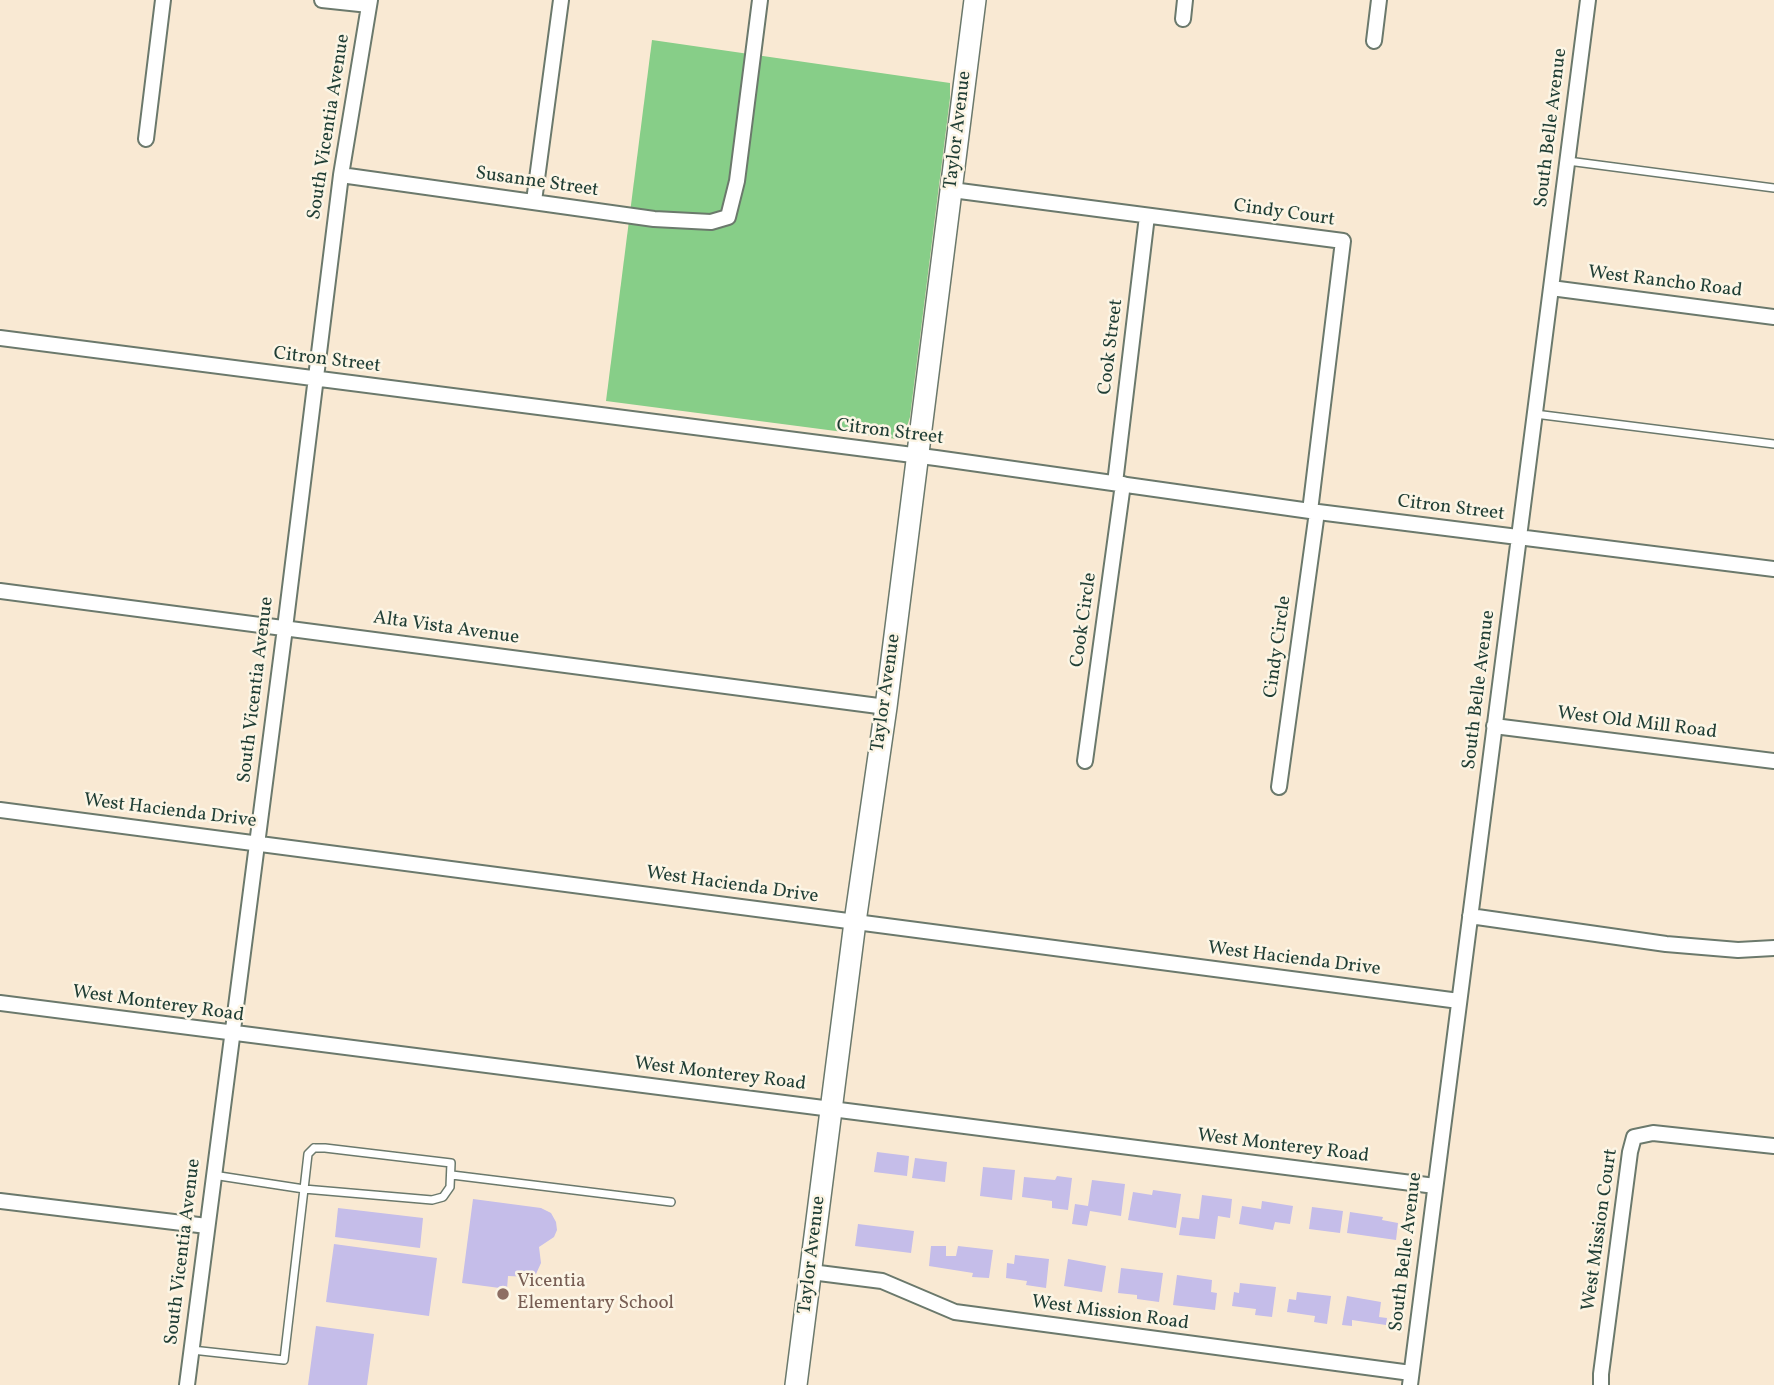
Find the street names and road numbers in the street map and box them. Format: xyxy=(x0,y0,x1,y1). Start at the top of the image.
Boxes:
street label: South Vicentia Avenue xyxy=(304,33,356,221)
street label: South Belle Avenue xyxy=(1531,47,1573,209)
street label: Taylor Avenue xyxy=(940,70,978,190)
street label: Susanne Street xyxy=(474,163,600,203)
street label: Cindy Court xyxy=(1232,196,1336,232)
street label: West Rancho Road xyxy=(1587,262,1743,304)
street label: Cook Street xyxy=(1095,298,1129,396)
street label: Citron Street xyxy=(272,343,382,379)
street label: Citron Street xyxy=(835,415,945,451)
street label: Citron Street xyxy=(1396,491,1506,527)
street label: Cook Circle xyxy=(1067,571,1103,669)
street label: Cindy Circle xyxy=(1261,594,1297,700)
street label: South Vicentia Avenue xyxy=(234,596,280,784)
street label: Alta Vista Avenue xyxy=(372,607,520,651)
street label: South Belle Avenue xyxy=(1459,609,1501,771)
street label: Taylor Avenue xyxy=(867,633,907,753)
street label: West Old Mill Road xyxy=(1556,703,1718,745)
street label: West Hacienda Drive xyxy=(82,790,258,834)
street label: West Hacienda Drive xyxy=(644,863,820,909)
street label: West Hacienda Drive xyxy=(1206,938,1382,982)
street label: West Monterey Road xyxy=(71,982,245,1028)
street label: West Monterey Road xyxy=(633,1053,807,1097)
street label: West Monterey Road xyxy=(1196,1125,1370,1169)
street label: West Mission Court xyxy=(1578,1147,1624,1313)
street label: South Vicentia Avenue xyxy=(161,1158,207,1346)
street label: South Belle Avenue xyxy=(1386,1171,1428,1333)
street label: Taylor Avenue xyxy=(794,1195,832,1315)
street label: West Mission Road xyxy=(1030,1292,1190,1336)

